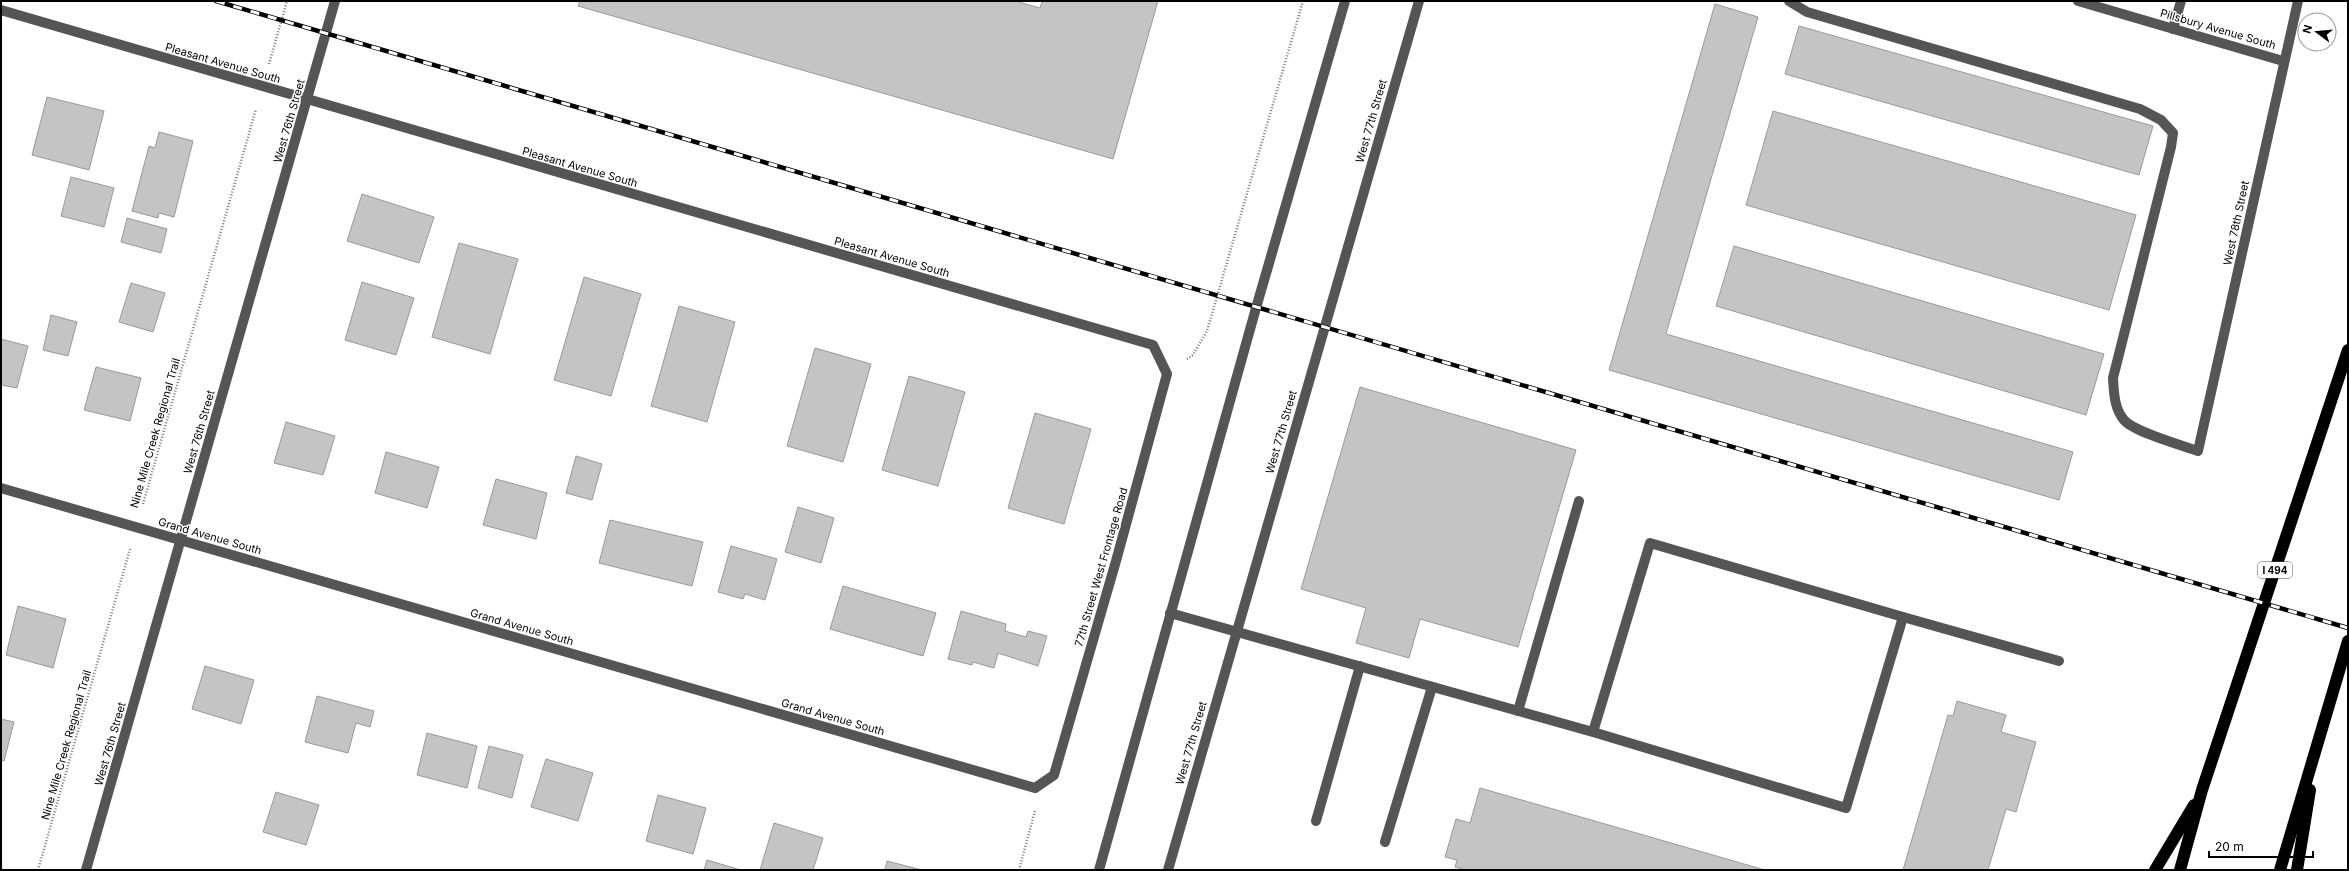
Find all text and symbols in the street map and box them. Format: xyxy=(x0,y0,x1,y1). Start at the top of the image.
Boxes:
street label: Pillsbury Avenue South xyxy=(2159,6,2277,52)
north arrow xyxy=(2297,12,2337,52)
text: N xyxy=(2300,23,2315,35)
street label: Pleasant Avenue South xyxy=(164,40,282,86)
street label: West 76th Street xyxy=(270,77,308,164)
street label: West 77th Street xyxy=(1352,77,1390,164)
street label: Pleasant Avenue South xyxy=(521,144,639,190)
street label: West 78th Street xyxy=(2220,179,2252,267)
street label: Pleasant Avenue South xyxy=(833,234,951,280)
street label: Nine Mile Creek Regional Trail xyxy=(127,356,183,510)
street label: West 76th Street xyxy=(180,388,218,475)
street label: West 77th Street xyxy=(1262,388,1300,475)
street label: 77th Street West Frontage Road xyxy=(1072,486,1130,648)
street label: Grand Avenue South xyxy=(157,515,263,557)
road number: I 494 xyxy=(2258,562,2292,578)
street label: Grand Avenue South xyxy=(469,606,575,648)
street label: Nine Mile Creek Regional Trail xyxy=(38,668,94,822)
street label: Grand Avenue South xyxy=(780,696,886,738)
street label: West 77th Street xyxy=(1172,699,1210,786)
street label: West 76th Street xyxy=(91,700,129,787)
scale bar xyxy=(2209,833,2313,859)
text: 20 m xyxy=(2215,839,2244,854)

